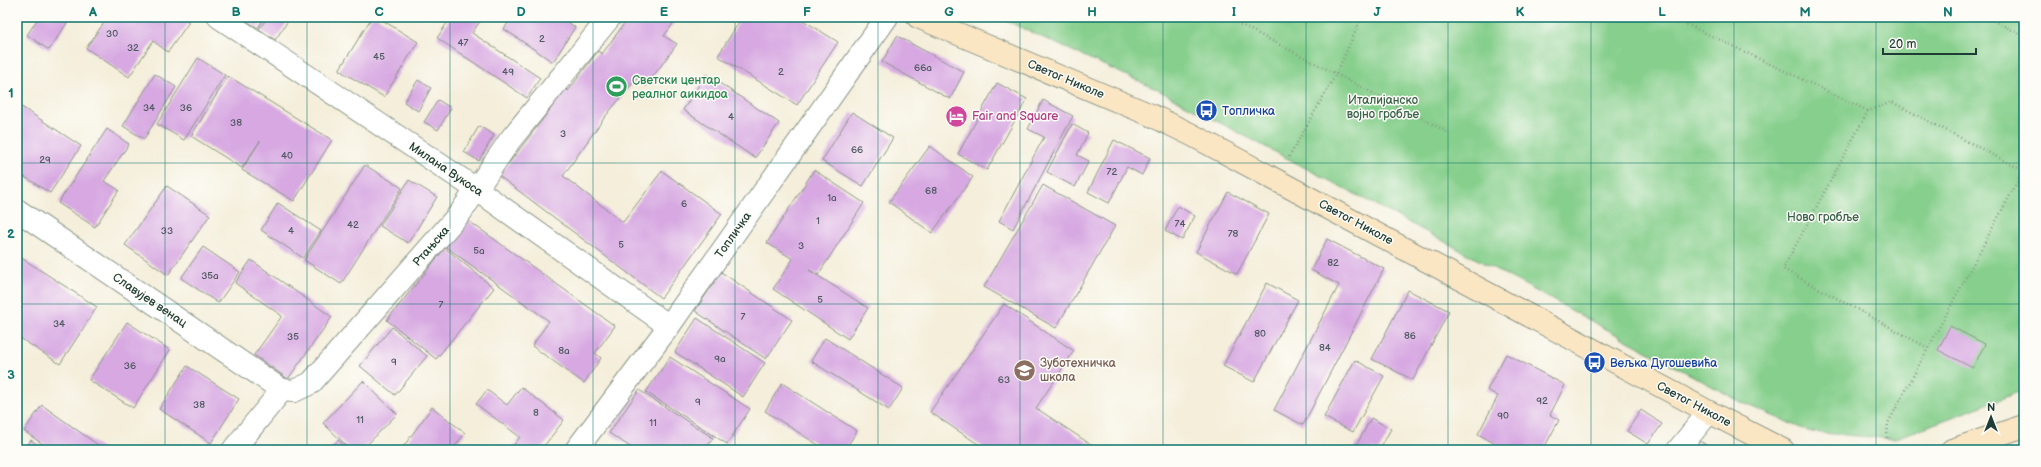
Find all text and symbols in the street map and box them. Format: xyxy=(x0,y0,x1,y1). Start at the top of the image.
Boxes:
text: A xyxy=(88,4,97,20)
text: B xyxy=(231,4,241,20)
text: C xyxy=(374,4,384,20)
text: D xyxy=(516,4,526,20)
text: E xyxy=(660,4,669,20)
text: F xyxy=(803,4,811,20)
text: G xyxy=(944,4,954,20)
text: H xyxy=(1087,4,1097,20)
text: I xyxy=(1232,4,1236,20)
text: J xyxy=(1373,4,1381,20)
text: K xyxy=(1516,4,1525,20)
text: L xyxy=(1658,4,1666,20)
text: M xyxy=(1799,4,1811,20)
text: N xyxy=(1943,4,1953,20)
house number: 30 xyxy=(106,28,118,40)
scale bar xyxy=(1883,30,1976,56)
house number: 2 xyxy=(539,33,545,45)
house number: 47 xyxy=(457,37,469,49)
text: 20 m xyxy=(1889,37,1916,52)
house number: 32 xyxy=(127,42,139,54)
house number: 45 xyxy=(373,51,385,63)
street label: Светог Николе xyxy=(1025,57,1107,103)
house number: 66a xyxy=(914,62,932,74)
house number: 49 xyxy=(502,66,514,78)
house number: 2 xyxy=(778,66,784,78)
place label: Светски центар реалног аикидоа xyxy=(632,73,728,102)
sports icon: Светски центар реалног аикидоа xyxy=(603,74,629,100)
text: 1 xyxy=(8,85,14,101)
park label: Италијанско војно гробље xyxy=(1347,93,1420,122)
bus stop icon: Топличка xyxy=(1193,98,1219,124)
house number: 34 xyxy=(143,102,155,114)
house number: 36 xyxy=(180,102,192,114)
hotel icon: Fair and Square xyxy=(944,103,970,129)
place label: Топличка xyxy=(1222,104,1275,119)
place label: Fair and Square xyxy=(972,109,1058,124)
house number: 4 xyxy=(728,111,734,123)
house number: 38 xyxy=(230,117,242,129)
house number: 3 xyxy=(560,128,566,140)
street label: Милана Вукоса xyxy=(406,139,486,200)
house number: 66 xyxy=(851,144,863,156)
house number: 40 xyxy=(281,150,293,162)
house number: 29 xyxy=(39,154,51,166)
house number: 72 xyxy=(1107,166,1118,178)
house number: 68 xyxy=(925,185,937,197)
house number: 1a xyxy=(827,192,837,204)
street label: Светог Николе xyxy=(1316,197,1396,248)
house number: 6 xyxy=(681,198,687,210)
street label: Топличка xyxy=(712,209,755,261)
park label: Ново гробље xyxy=(1787,210,1859,225)
house number: 1 xyxy=(816,215,820,227)
house number: 74 xyxy=(1174,218,1186,230)
house number: 42 xyxy=(347,219,359,231)
street label: Ртањска xyxy=(410,223,453,270)
house number: 33 xyxy=(161,225,173,237)
house number: 4 xyxy=(288,225,294,237)
text: 2 xyxy=(7,226,15,242)
house number: 78 xyxy=(1228,228,1239,240)
house number: 5 xyxy=(618,239,624,251)
house number: 3 xyxy=(798,240,804,252)
house number: 5a xyxy=(473,245,485,257)
house number: 82 xyxy=(1327,257,1339,269)
street label: Славујев венац xyxy=(110,270,190,331)
house number: 35a xyxy=(201,270,219,282)
house number: 5 xyxy=(817,294,823,306)
house number: 7 xyxy=(439,299,444,311)
house number: 7 xyxy=(741,311,746,323)
house number: 34 xyxy=(53,318,65,330)
house number: 80 xyxy=(1254,328,1266,340)
house number: 86 xyxy=(1404,330,1416,342)
house number: 35 xyxy=(287,331,299,343)
house number: 84 xyxy=(1319,342,1331,354)
house number: 8a xyxy=(558,345,570,357)
bus stop icon: Вељка Дугошевића xyxy=(1582,350,1608,376)
house number: 9a xyxy=(714,353,726,365)
house number: 9 xyxy=(391,356,397,368)
place label: Зуботехничка школа xyxy=(1040,356,1116,385)
place label: Вељка Дугошевића xyxy=(1610,356,1717,371)
school or university icon: Зуботехничка школа xyxy=(1012,357,1038,383)
house number: 36 xyxy=(124,360,136,372)
text: 3 xyxy=(7,367,15,383)
house number: 63 xyxy=(998,374,1010,386)
street label: Светог Николе xyxy=(1654,379,1734,430)
house number: 92 xyxy=(1536,395,1548,407)
house number: 9 xyxy=(695,396,701,408)
north arrow xyxy=(1971,397,2011,437)
house number: 38 xyxy=(193,399,205,411)
text: N xyxy=(1987,401,1995,414)
house number: 8 xyxy=(533,407,539,419)
house number: 90 xyxy=(1497,410,1509,422)
house number: 11 xyxy=(356,414,364,426)
house number: 11 xyxy=(649,417,657,429)

